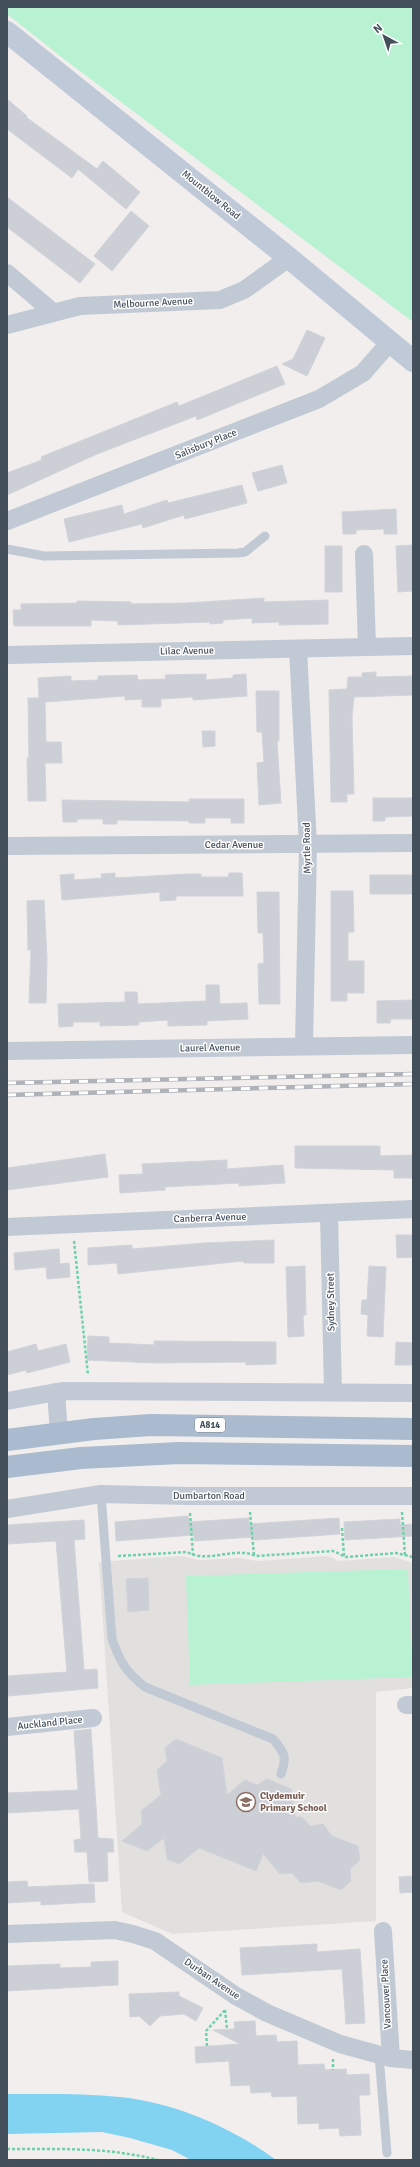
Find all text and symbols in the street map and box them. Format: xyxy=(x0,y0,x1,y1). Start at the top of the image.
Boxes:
north arrow xyxy=(364,16,404,56)
text: N xyxy=(371,21,385,36)
street label: Mountblow Road xyxy=(179,168,243,222)
street label: Melbourne Avenue xyxy=(113,295,193,311)
street label: Salisbury Place xyxy=(173,426,239,462)
street label: Lilac Avenue xyxy=(160,645,214,657)
street label: Myrtle Road xyxy=(301,822,313,874)
street label: Cedar Avenue xyxy=(205,839,263,851)
street label: Laurel Avenue xyxy=(180,1041,240,1055)
street label: Canberra Avenue xyxy=(174,1211,246,1225)
street label: Sydney Street xyxy=(324,1272,338,1331)
road number: A814 xyxy=(195,1418,225,1432)
street label: Dumbarton Road xyxy=(173,1490,245,1502)
street label: Auckland Place xyxy=(17,1714,83,1732)
place label: Clydemuir Primary School xyxy=(260,1790,327,1814)
school or university icon: Clydemuir Primary School xyxy=(235,1791,257,1813)
street label: Durban Avenue xyxy=(182,1956,242,2002)
street label: Vancouver Place xyxy=(378,1959,394,2029)

